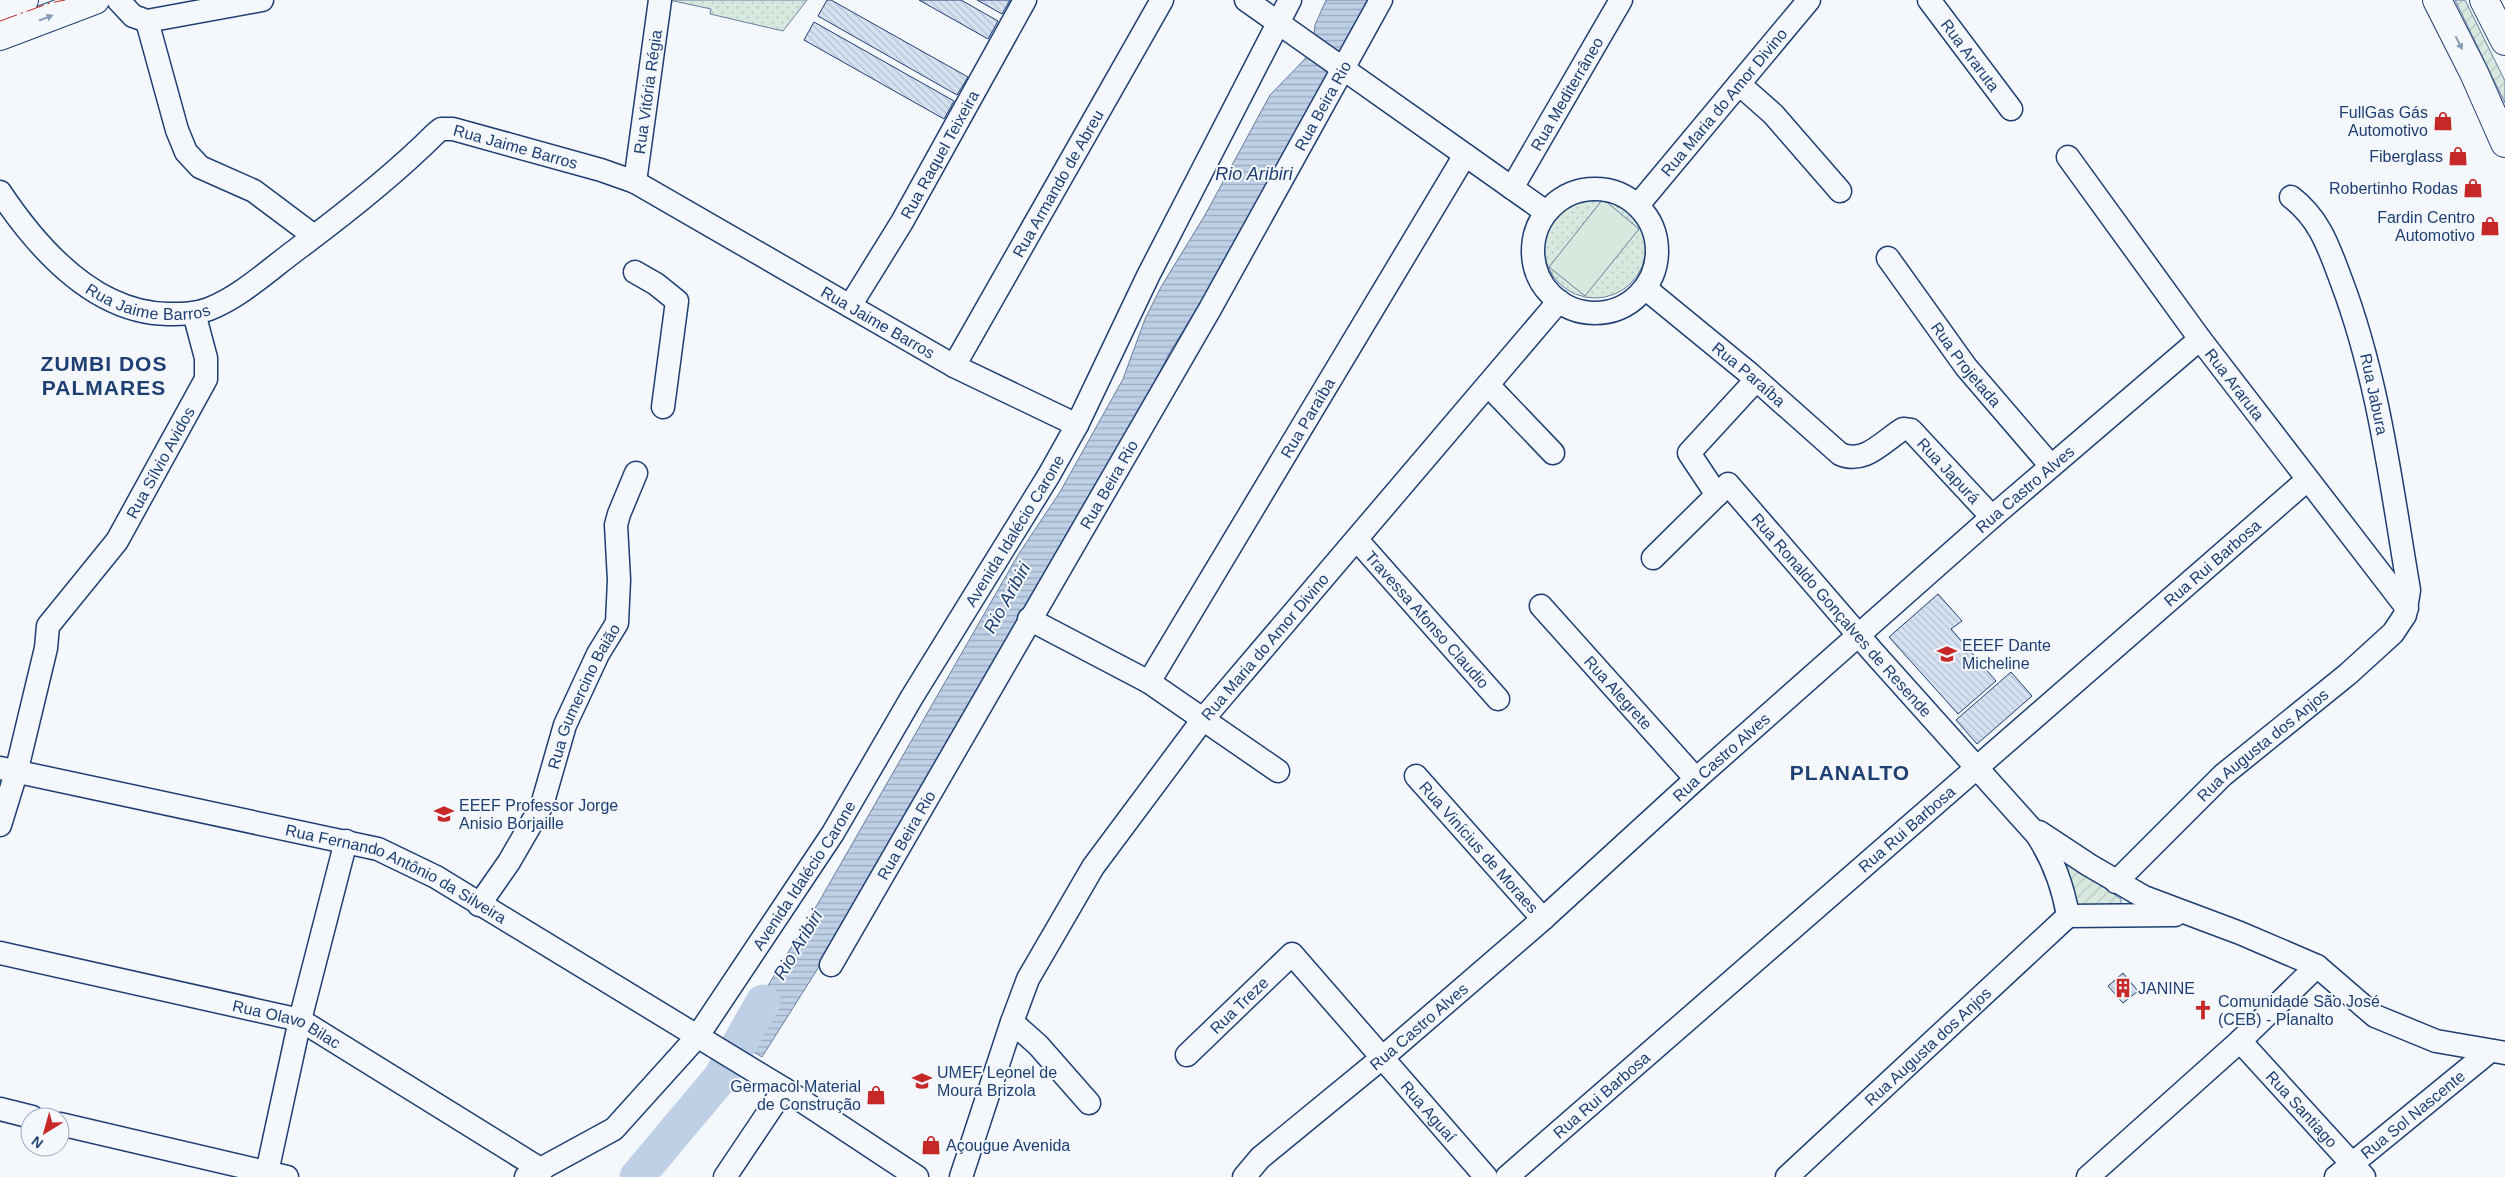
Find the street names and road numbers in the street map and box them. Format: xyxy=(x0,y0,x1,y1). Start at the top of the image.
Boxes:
street label: Rua Araruta xyxy=(1938,16,2003,94)
street label: Rua Maria do Amor Divino xyxy=(1657,25,1790,179)
street label: Rua Vitória Régia xyxy=(630,29,664,155)
street label: Rua Mediterrâneo xyxy=(1527,34,1606,153)
street label: Rua Beira Rio xyxy=(1291,58,1354,153)
street label: Rua Raquel Teixeira xyxy=(897,87,982,222)
street label: Rua Armando de Abreu xyxy=(1009,107,1106,260)
street label: Rua Jaime Barros xyxy=(452,121,580,172)
street label: Rua Jaime Barros xyxy=(83,280,212,323)
street label: Rua Jaime Barros xyxy=(818,283,938,361)
street label: Rua Projetada xyxy=(1928,319,2005,410)
street label: Rua Paraíba xyxy=(1709,338,1789,410)
street label: Rua Araruta xyxy=(2202,345,2268,423)
street label: Rua Jabura xyxy=(2357,352,2391,436)
street label: Rua Paraíba xyxy=(1277,375,1338,461)
street label: Rua Sílvio Avidos xyxy=(123,404,197,521)
street label: Rua Japurá xyxy=(1914,434,1983,507)
street label: Rua Beira Rio xyxy=(1076,437,1141,532)
street label: Rua Castro Alves xyxy=(1972,442,2077,536)
street label: Avenida Idalécio Carone xyxy=(962,452,1067,609)
street label: Rua Ronaldo Gonçalves de Resende xyxy=(1749,510,1935,720)
street label: Rua Rui Barbosa xyxy=(2160,516,2264,609)
street label: Travessa Afonso Claudio xyxy=(1362,547,1493,691)
street label: Rua Maria do Amor Divino xyxy=(1198,570,1332,723)
street label: Rua Gumercino Baião xyxy=(544,621,623,771)
street label: Rua Alegrete xyxy=(1581,652,1656,733)
street label: Rua Augusta dos Anjos xyxy=(2194,685,2331,804)
street label: Rua Castro Alves xyxy=(1669,710,1773,805)
street label: Rua Vinícius de Moraes xyxy=(1416,778,1542,916)
street label: Rua Rui Barbosa xyxy=(1855,782,1958,875)
street label: Rua Beira Rio xyxy=(874,788,938,883)
street label: Avenida Idalécio Carone xyxy=(749,798,858,953)
street label: Rua Fernando Antônio da Silveira xyxy=(284,821,509,926)
street label: Rua Treze xyxy=(1206,973,1271,1037)
street label: Rua Castro Alves xyxy=(1366,980,1471,1073)
street label: Rua Augusta dos Anjos xyxy=(1861,984,1994,1109)
street label: Rua Olavo Bilac xyxy=(231,997,344,1051)
street label: Rua Rui Barbosa xyxy=(1550,1048,1653,1141)
street label: Rua Santiago xyxy=(2263,1067,2341,1151)
street label: Rua Sol Nascente xyxy=(2357,1067,2468,1162)
street label: Rua Aguaí xyxy=(1398,1077,1460,1145)

